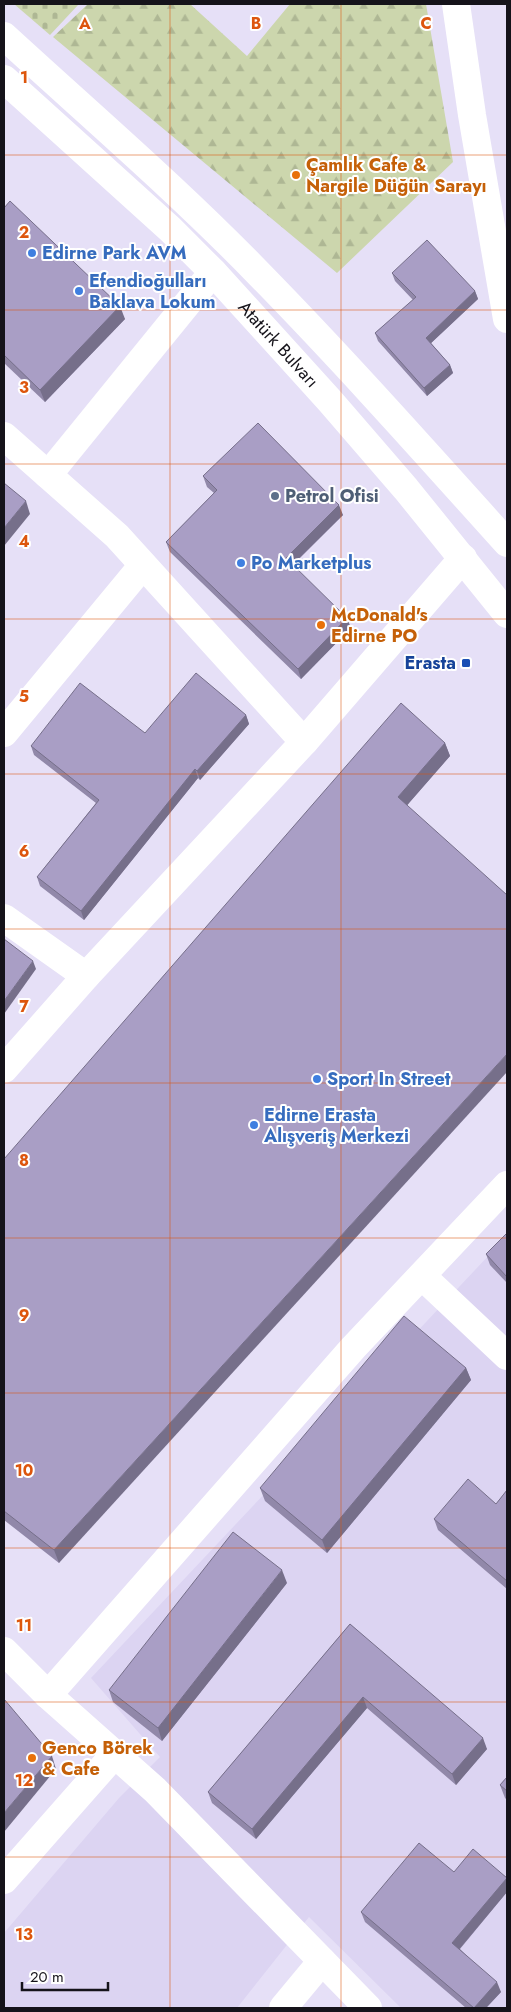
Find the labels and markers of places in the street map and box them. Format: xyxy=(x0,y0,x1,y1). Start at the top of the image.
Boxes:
place label: Çamlık Cafe & Nargile Düğün Sarayı xyxy=(306,152,487,199)
marker: Çamlık Cafe & Nargile Düğün Sarayı xyxy=(290,169,302,181)
place label: Edirne Park AVM xyxy=(42,240,187,266)
marker: Edirne Park AVM xyxy=(26,247,38,259)
place label: Efendioğulları Baklava Lokum xyxy=(89,268,216,315)
marker: Efendioğulları Baklava Lokum xyxy=(73,285,85,297)
place label: Petrol Ofisi xyxy=(285,483,379,509)
marker: Petrol Ofisi xyxy=(269,490,281,502)
place label: Po Marketplus xyxy=(251,550,372,576)
marker: Po Marketplus xyxy=(235,557,247,569)
place label: McDonald's Edirne PO xyxy=(331,602,428,649)
marker: McDonald's Edirne PO xyxy=(315,619,327,631)
place label: Erasta xyxy=(404,650,456,676)
marker: Erasta xyxy=(460,657,472,669)
place label: Sport In Street xyxy=(327,1066,451,1092)
marker: Sport In Street xyxy=(311,1073,323,1085)
place label: Edirne Erasta Alışveriş Merkezi xyxy=(263,1102,409,1149)
marker: Edirne Erasta Alışveriş Merkezi xyxy=(248,1119,260,1131)
place label: Genco Börek & Cafe xyxy=(42,1735,153,1782)
marker: Genco Börek & Cafe xyxy=(26,1752,38,1764)

